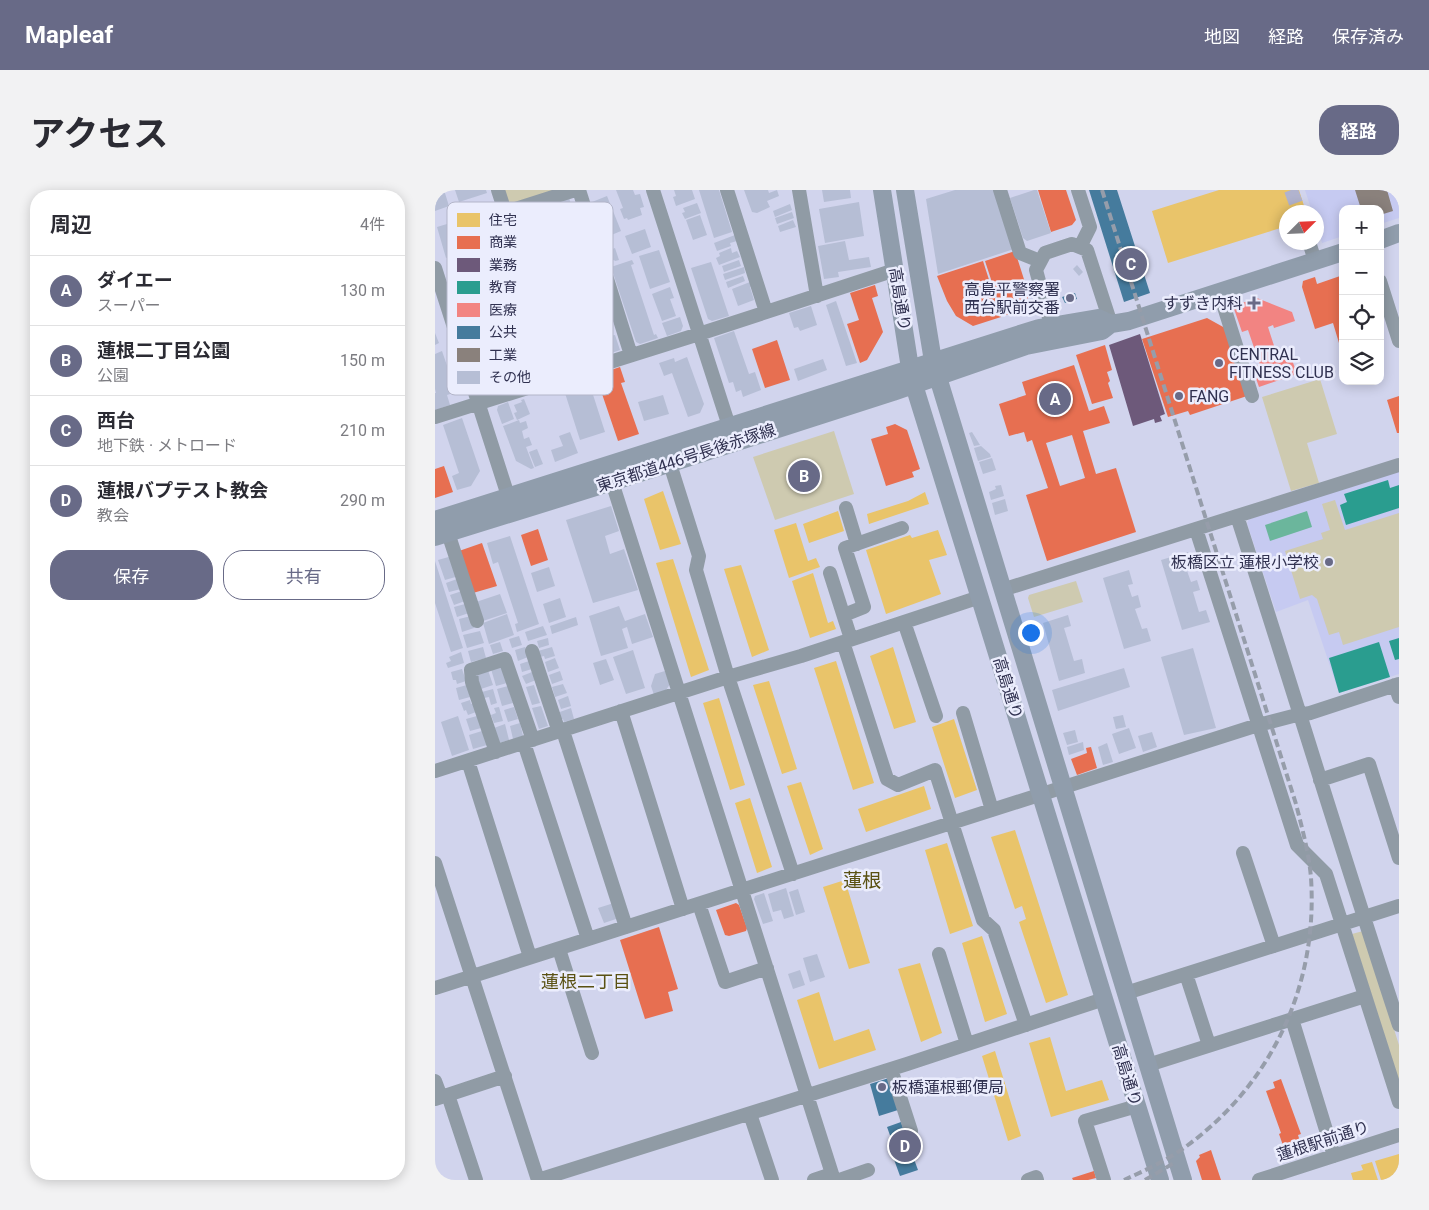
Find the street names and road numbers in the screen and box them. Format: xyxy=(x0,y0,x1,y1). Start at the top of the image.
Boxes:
street label: 高島通り xyxy=(886,266,914,332)
street label: 東京都道446号長後赤塚線 xyxy=(594,420,778,496)
street label: 高島通り xyxy=(990,655,1026,721)
street label: 高島通り xyxy=(1109,1042,1145,1108)
street label: 蓮根駅前通り xyxy=(1274,1117,1372,1165)

